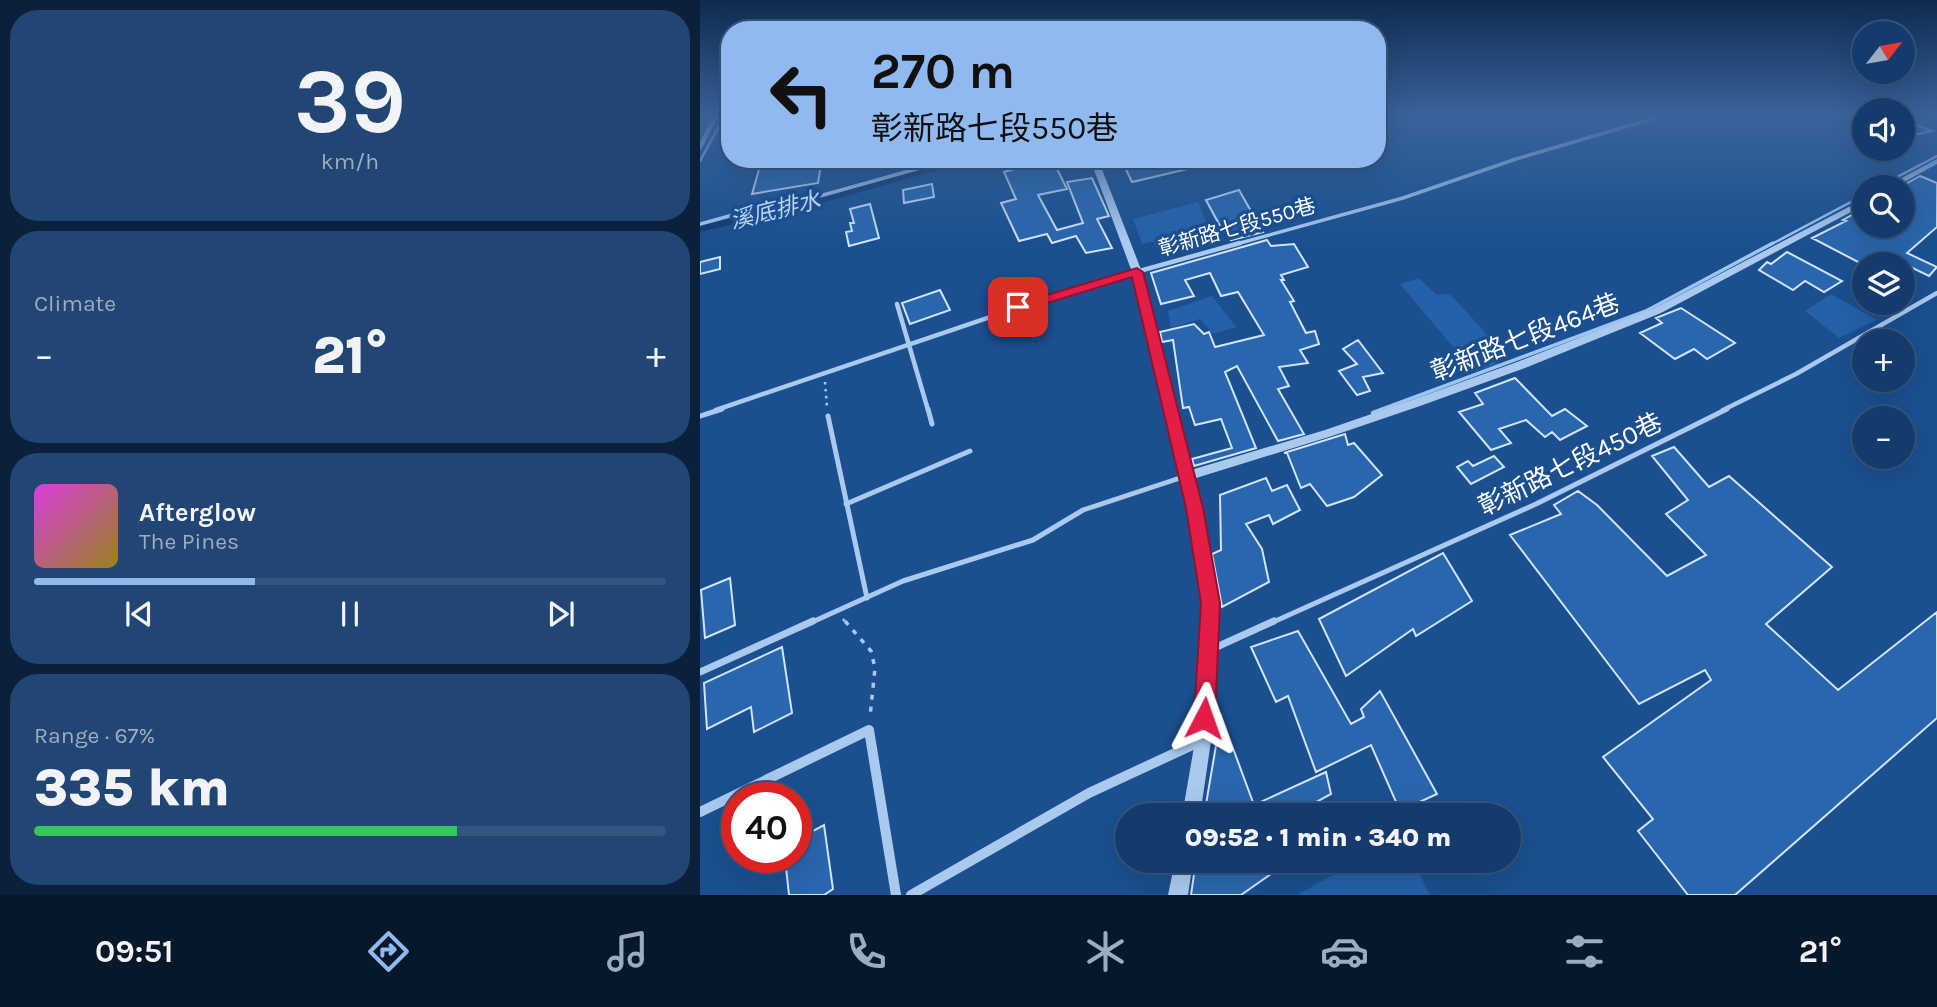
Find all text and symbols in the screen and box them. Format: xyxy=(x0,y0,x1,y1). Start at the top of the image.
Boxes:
north arrow xyxy=(1852,21,1914,84)
map controls xyxy=(1852,21,1915,469)
text: 270 m xyxy=(871,43,1015,100)
text: 39 xyxy=(294,49,406,155)
icon: left xyxy=(756,49,847,140)
button: sound xyxy=(1852,98,1915,161)
text: 彰新路七段550巷 xyxy=(871,110,1118,147)
text: km/h xyxy=(321,148,379,175)
button: search xyxy=(1852,175,1915,238)
water label: 溪底排水 xyxy=(727,186,824,235)
street label: 彰新路七段550巷 xyxy=(1156,193,1318,261)
button: layers xyxy=(1852,252,1915,315)
pin xyxy=(988,277,1048,337)
street label: 彰新路七段464巷 xyxy=(1426,287,1624,388)
icon: arrive xyxy=(999,288,1037,326)
text: Climate xyxy=(34,290,116,317)
text: 21° xyxy=(312,325,388,386)
button: + xyxy=(1852,329,1915,392)
text: − xyxy=(34,333,54,378)
text: + xyxy=(646,333,666,378)
button: − xyxy=(1852,406,1915,469)
street label: 彰新路七段450巷 xyxy=(1473,407,1667,522)
text: Afterglow xyxy=(139,497,256,528)
text: The Pines xyxy=(139,528,239,555)
icon: previous xyxy=(120,595,158,633)
icon: pause xyxy=(331,595,369,633)
icon: next xyxy=(542,595,580,633)
position arrow xyxy=(1167,681,1241,755)
text: Range · 67% xyxy=(34,722,155,749)
text: 335 km xyxy=(34,757,230,818)
speed limit sign: 40 xyxy=(721,782,812,873)
text: 09:52 · 1 min · 340 m xyxy=(1185,822,1451,853)
icon: directions xyxy=(364,927,413,976)
icon: music xyxy=(603,927,652,976)
icon: phone xyxy=(842,927,891,976)
icon: climate xyxy=(1081,927,1130,976)
icon: car xyxy=(1320,927,1369,976)
icon: filters xyxy=(1560,927,1609,976)
text: 09:51 xyxy=(95,933,174,970)
text: 21° xyxy=(1799,933,1842,970)

